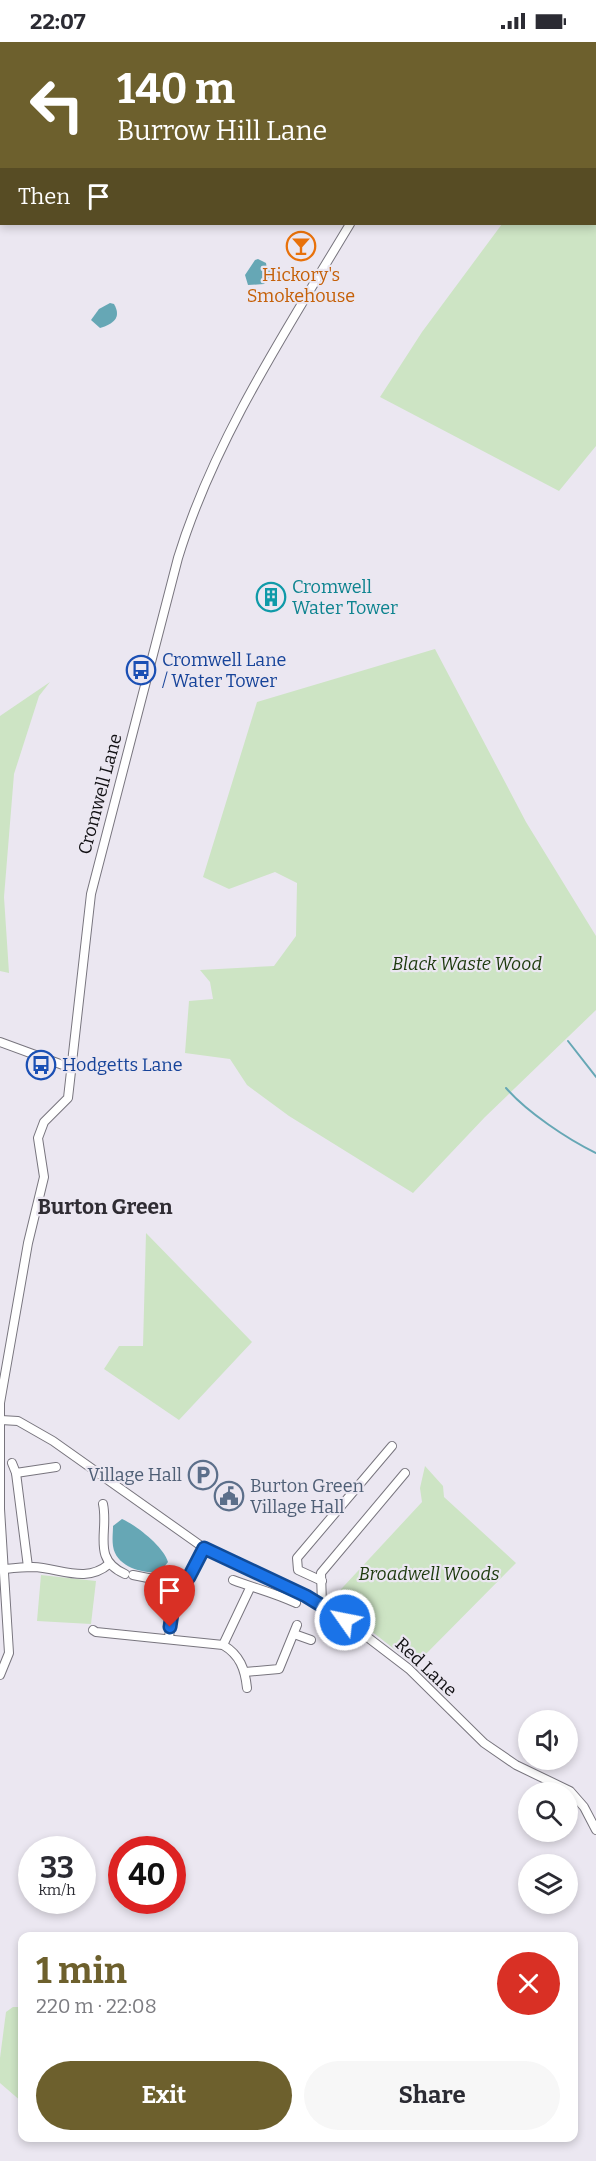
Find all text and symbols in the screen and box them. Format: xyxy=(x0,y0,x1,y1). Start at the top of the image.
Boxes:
text: 22:07 xyxy=(30,8,86,35)
text: 140 m xyxy=(117,64,235,114)
icon: left xyxy=(18,66,96,144)
text: Burrow Hill Lane xyxy=(117,115,327,147)
icon: arrive xyxy=(82,180,115,213)
text: Then xyxy=(18,183,70,210)
bar icon: Hickory's Smokehouse xyxy=(285,230,317,262)
place label: Hickory's Smokehouse xyxy=(247,264,355,307)
place label: Cromwell Water Tower xyxy=(292,576,398,619)
building icon: Cromwell Water Tower xyxy=(255,581,287,613)
place label: Cromwell Lane / Water Tower xyxy=(162,649,286,692)
bus stop icon: Cromwell Lane / Water Tower xyxy=(125,654,157,686)
street label: Cromwell Lane xyxy=(73,731,127,857)
park label: Black Waste Wood xyxy=(392,953,542,975)
bus stop icon: Hodgetts Lane xyxy=(25,1049,57,1081)
place label: Hodgetts Lane xyxy=(62,1054,183,1076)
district label: Burton Green xyxy=(37,1194,173,1220)
parking icon: Village Hall xyxy=(187,1459,219,1491)
place label: Village Hall xyxy=(87,1464,182,1486)
place label: Burton Green Village Hall xyxy=(250,1475,365,1518)
public building icon: Burton Green Village Hall xyxy=(213,1480,245,1512)
park label: Broadwell Woods xyxy=(358,1563,500,1585)
pin xyxy=(144,1565,195,1627)
icon: arrive xyxy=(153,1574,186,1607)
position arrow xyxy=(313,1588,377,1652)
street label: Red Lane xyxy=(391,1633,461,1701)
map controls xyxy=(518,1710,578,1914)
button: sound xyxy=(518,1710,578,1770)
button: search xyxy=(518,1782,578,1842)
speed limit sign: 40 xyxy=(108,1836,186,1914)
text: 33 xyxy=(40,1850,74,1886)
button: layers xyxy=(518,1854,578,1914)
text: km/h xyxy=(38,1881,76,1899)
text: 1 min xyxy=(36,1949,127,1993)
button: close xyxy=(497,1952,560,2015)
text: 220 m · 22:08 xyxy=(36,1994,157,2018)
button: Exit xyxy=(36,2061,292,2130)
button: Share xyxy=(304,2061,560,2130)

